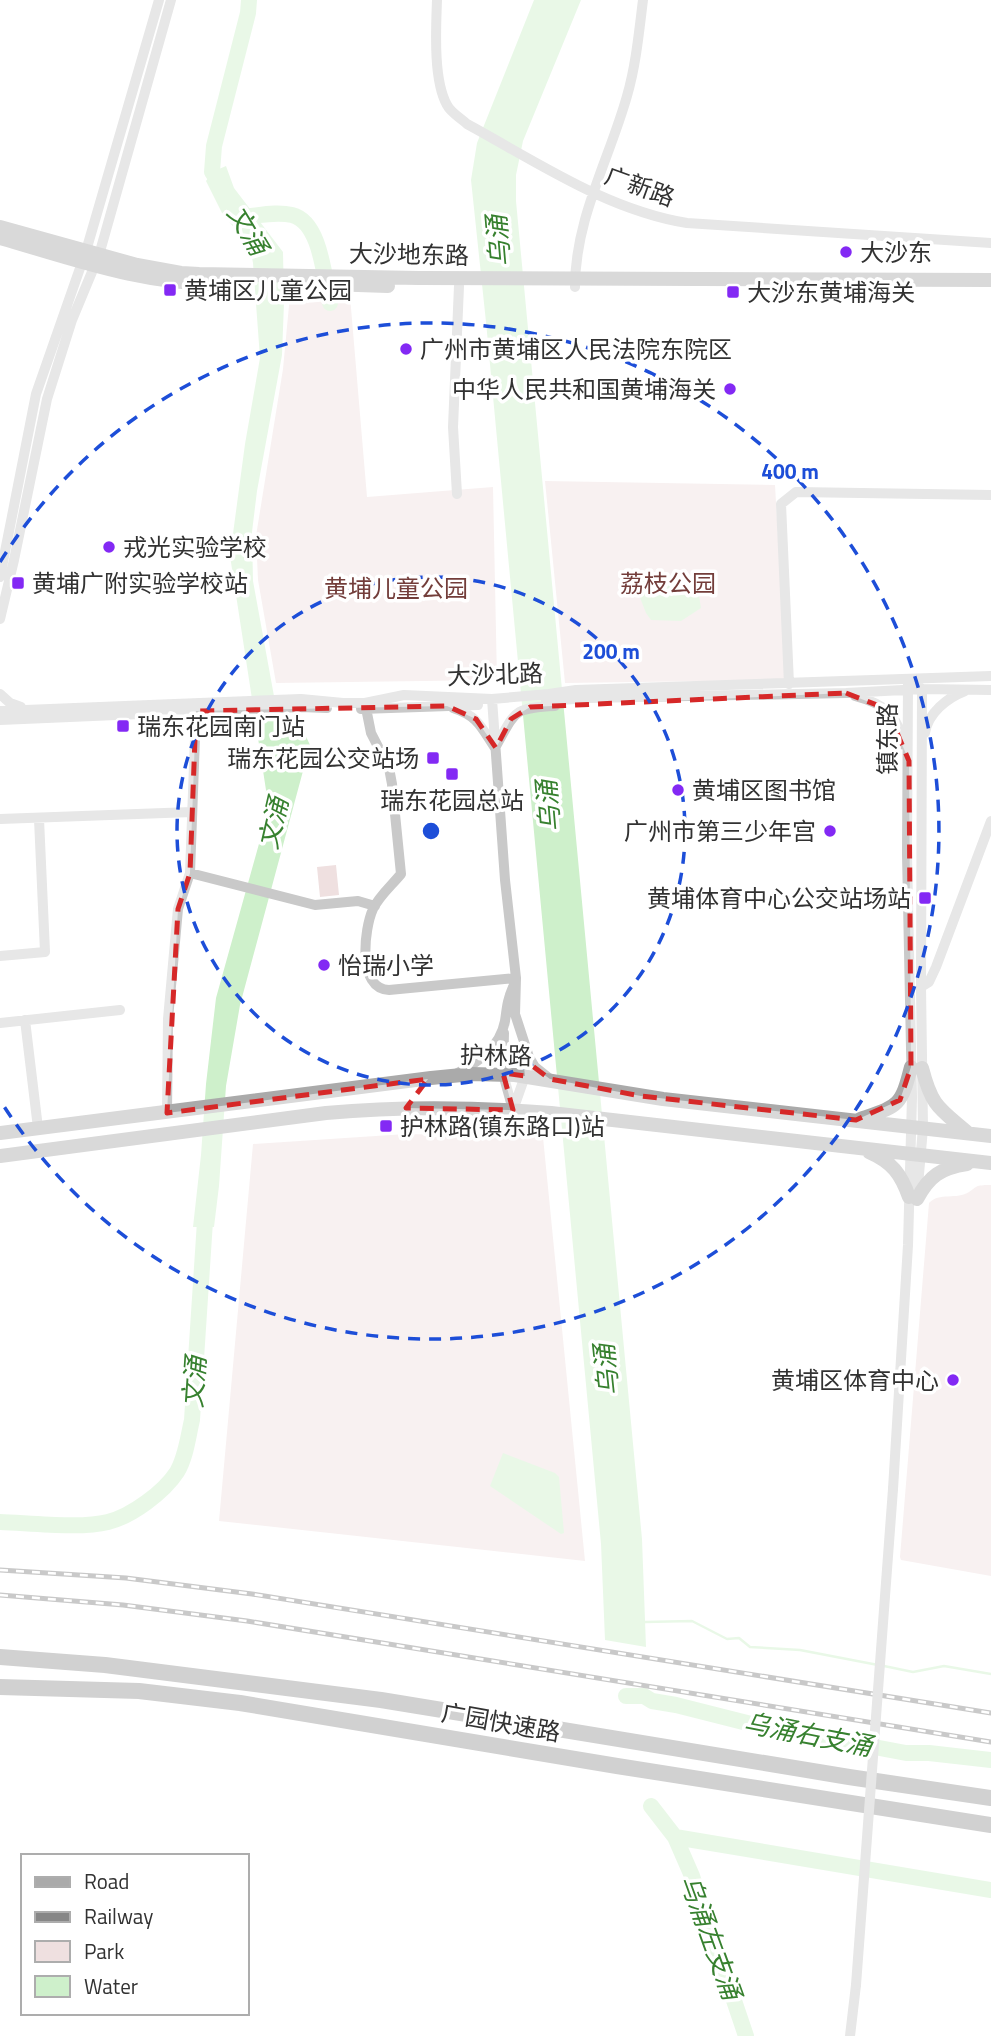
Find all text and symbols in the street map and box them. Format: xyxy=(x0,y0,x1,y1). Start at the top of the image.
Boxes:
street label: 广新路 xyxy=(600,157,680,215)
water label: 文涌 xyxy=(218,198,280,265)
water label: 乌涌 xyxy=(476,210,520,269)
place label: 大沙东 xyxy=(860,234,932,270)
street label: 大沙地东路 xyxy=(349,235,469,273)
marker: 大沙东 xyxy=(838,244,854,260)
place label: 黄埔区儿童公园 xyxy=(184,272,352,308)
place label: 大沙东黄埔海关 xyxy=(747,274,915,310)
marker: 黄埔区儿童公园 xyxy=(162,282,178,298)
marker: 大沙东黄埔海关 xyxy=(725,284,741,300)
place label: 广州市黄埔区人民法院东院区 xyxy=(420,331,732,367)
marker: 广州市黄埔区人民法院东院区 xyxy=(398,341,414,357)
place label: 中华人民共和国黄埔海关 xyxy=(452,371,716,407)
marker: 中华人民共和国黄埔海关 xyxy=(722,381,738,397)
text: 400 m xyxy=(761,455,819,487)
place label: 戎光实验学校 xyxy=(123,529,267,565)
marker: 戎光实验学校 xyxy=(101,539,117,555)
place label: 黄埔广附实验学校站 xyxy=(32,565,248,601)
park label: 荔枝公园 xyxy=(620,565,716,601)
park label: 黄埔儿童公园 xyxy=(324,570,468,606)
marker: 黄埔广附实验学校站 xyxy=(10,575,26,591)
text: 200 m xyxy=(582,635,640,667)
street label: 大沙北路 xyxy=(446,654,544,694)
street label: 镇东路 xyxy=(869,703,905,775)
place label: 瑞东花园南门站 xyxy=(137,708,305,744)
marker: 瑞东花园南门站 xyxy=(115,718,131,734)
place label: 瑞东花园公交站场 xyxy=(227,740,419,776)
marker: 瑞东花园公交站场 xyxy=(425,750,441,766)
marker: 瑞东花园总站 xyxy=(444,766,460,782)
place label: 黄埔区图书馆 xyxy=(692,772,836,808)
water label: 乌涌 xyxy=(526,775,570,834)
place label: 瑞东花园总站 xyxy=(380,782,524,818)
marker: 黄埔区图书馆 xyxy=(670,782,686,798)
water label: 文涌 xyxy=(248,790,299,853)
place label: 广州市第三少年宫 xyxy=(624,813,816,849)
centre of rings xyxy=(419,819,443,843)
marker: 广州市第三少年宫 xyxy=(822,823,838,839)
place label: 黄埔体育中心公交站场站 xyxy=(647,880,911,916)
marker: 黄埔体育中心公交站场站 xyxy=(917,890,933,906)
place label: 怡瑞小学 xyxy=(338,947,434,983)
marker: 怡瑞小学 xyxy=(316,957,332,973)
street label: 护林路 xyxy=(460,1036,532,1074)
place label: 护林路(镇东路口)站 xyxy=(400,1108,605,1144)
marker: 护林路(镇东路口)站 xyxy=(378,1118,394,1134)
water label: 乌涌 xyxy=(584,1339,628,1398)
water label: 文涌 xyxy=(173,1352,215,1409)
place label: 黄埔区体育中心 xyxy=(771,1362,939,1398)
marker: 黄埔区体育中心 xyxy=(945,1372,961,1388)
street label: 广园快速路 xyxy=(439,1694,563,1750)
water label: 乌涌右支涌 xyxy=(740,1702,878,1766)
legend xyxy=(21,1854,248,2015)
text: Road xyxy=(84,1865,129,1897)
water label: 乌涌左支涌 xyxy=(670,1869,753,2008)
text: Railway xyxy=(84,1900,153,1932)
text: Park xyxy=(84,1935,124,1967)
text: Water xyxy=(84,1970,138,2002)

